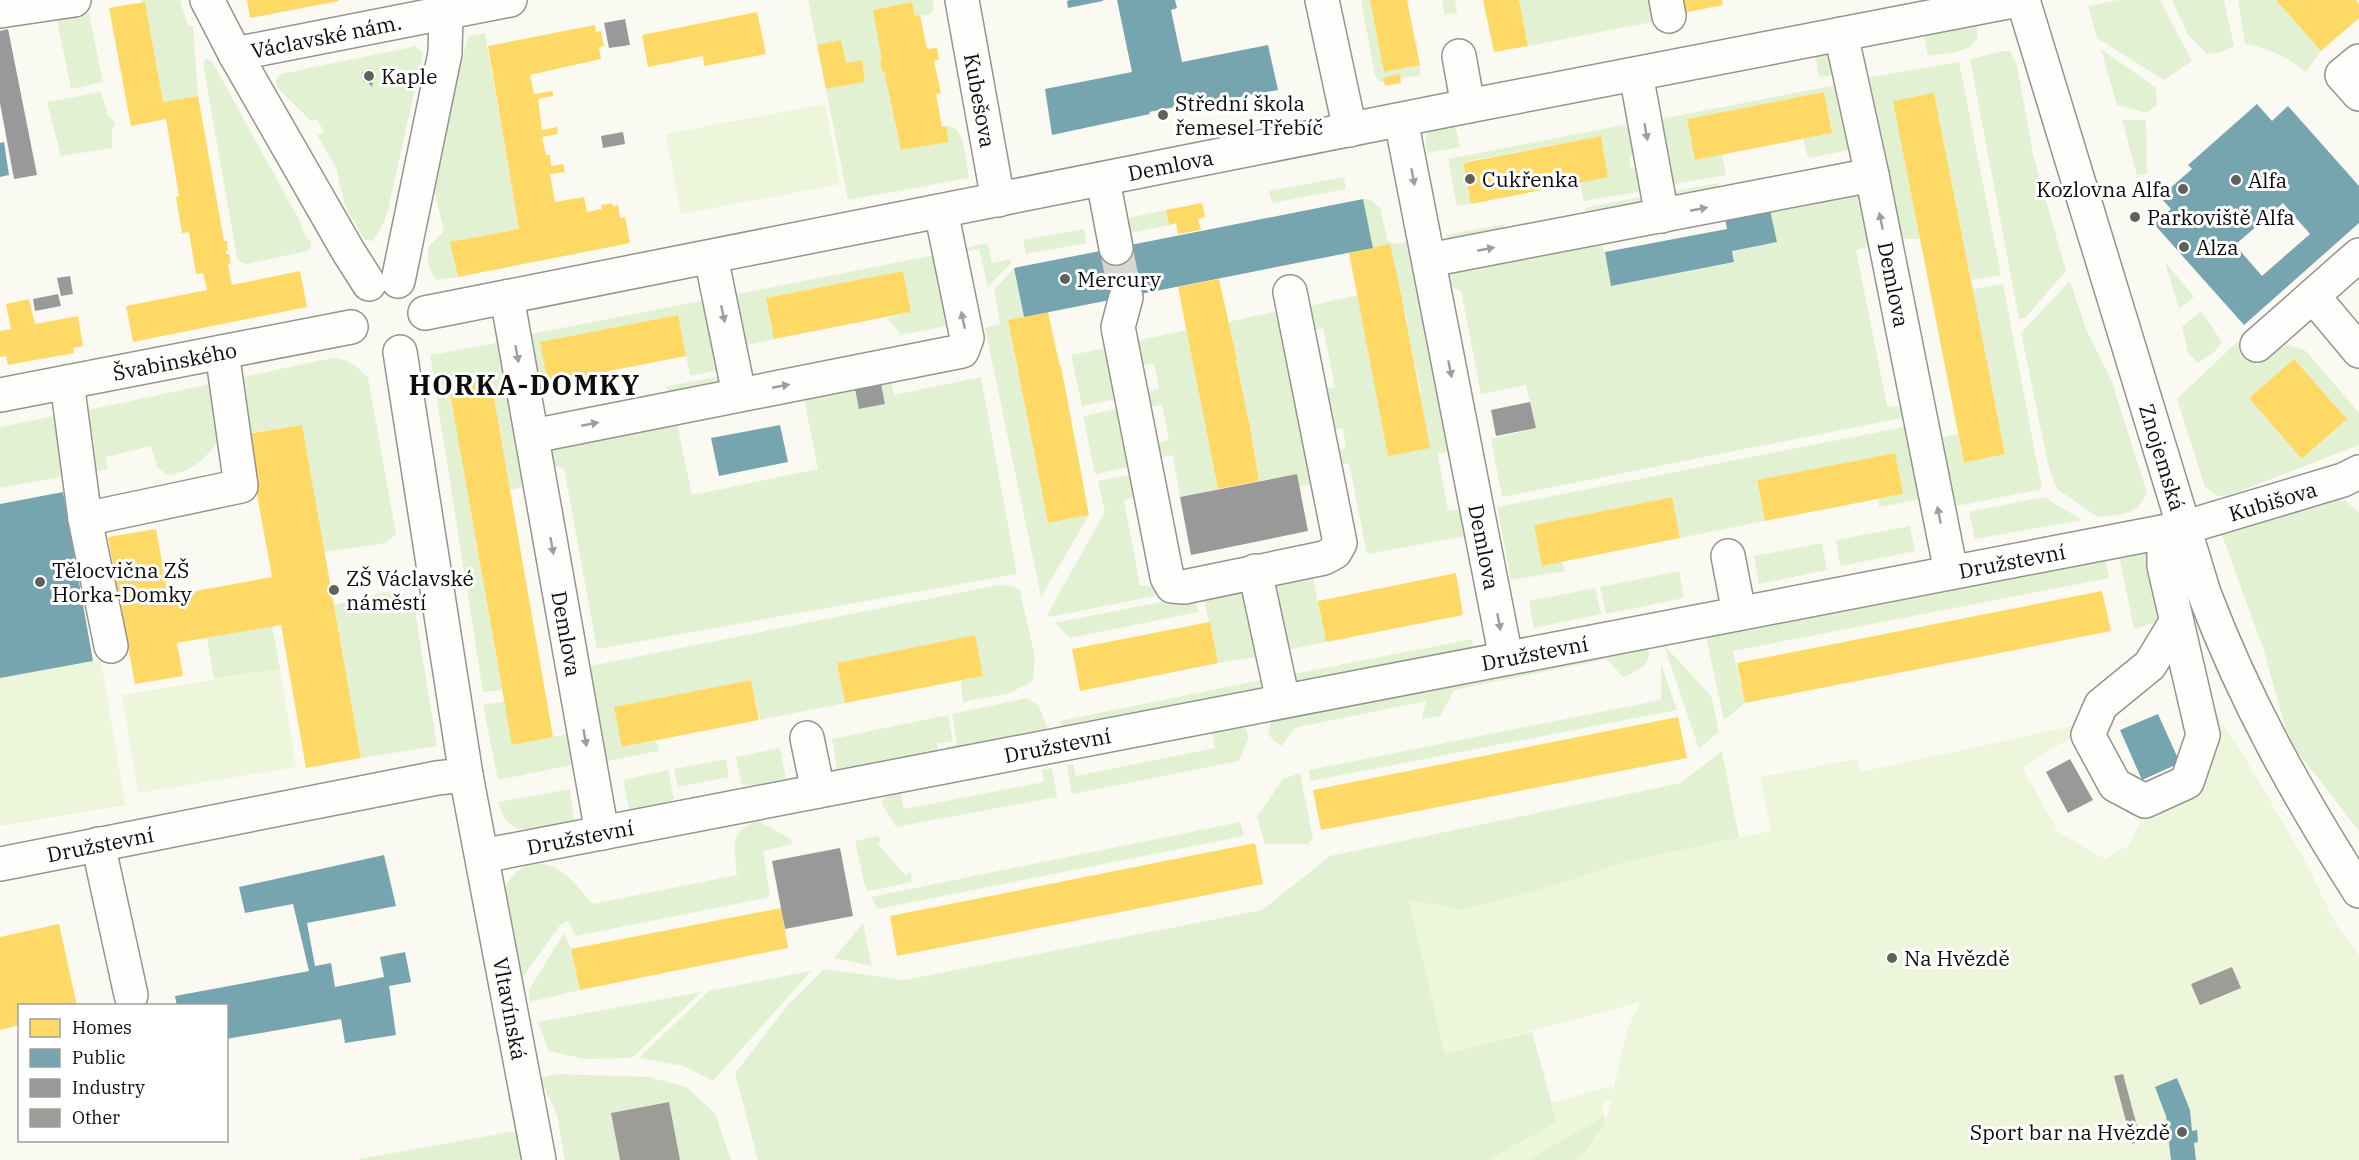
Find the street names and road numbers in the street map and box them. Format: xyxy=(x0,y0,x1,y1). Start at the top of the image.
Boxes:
street label: Václavské nám. xyxy=(249,8,404,65)
street label: Kubešova xyxy=(958,51,1002,150)
street label: Demlova xyxy=(1125,143,1216,187)
street label: Demlova xyxy=(1872,239,1916,330)
street label: Švabinského xyxy=(110,335,239,387)
street label: Znojemská xyxy=(2133,400,2192,514)
street label: Kubišova xyxy=(2225,475,2320,528)
street label: Demlova xyxy=(1462,502,1506,592)
street label: Družstevní xyxy=(1956,537,2068,585)
street label: Demlova xyxy=(545,589,588,679)
street label: Družstevní xyxy=(1479,629,1590,677)
street label: Družstevní xyxy=(1002,721,1113,769)
street label: Družstevní xyxy=(524,813,636,861)
street label: Družstevní xyxy=(44,820,156,868)
street label: Vltavínská xyxy=(487,955,534,1062)

